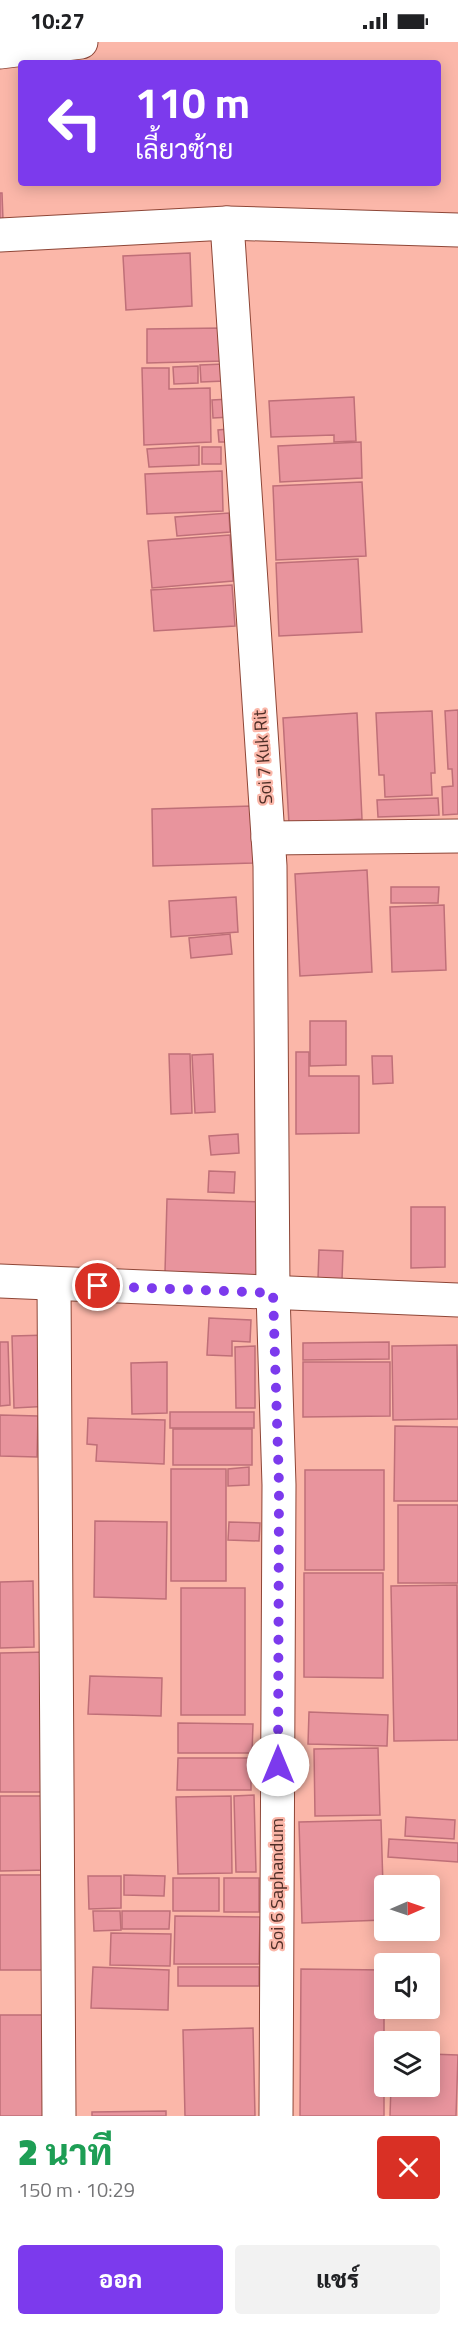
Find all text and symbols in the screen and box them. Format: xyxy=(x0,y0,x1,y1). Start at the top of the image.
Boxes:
text: 10:27 xyxy=(30,4,85,38)
text: 110 m xyxy=(135,70,250,134)
icon: left xyxy=(36,84,114,162)
text: เลี้ยวซ้าย xyxy=(135,128,233,169)
street label: Soi 7 Kuk Rit xyxy=(246,708,279,805)
pin xyxy=(72,1260,123,1311)
icon: arrive xyxy=(81,1269,114,1302)
position arrow xyxy=(246,1733,310,1797)
street label: Soi 6 Saphandum xyxy=(263,1818,290,1950)
north arrow xyxy=(374,1875,440,1941)
map controls xyxy=(374,1875,440,2097)
button: sound xyxy=(374,1953,440,2019)
button: layers xyxy=(374,2031,440,2097)
text: 2 นาที xyxy=(18,2124,112,2179)
button: close xyxy=(377,2136,440,2199)
text: 150 m · 10:29 xyxy=(18,2174,135,2205)
button: ออก xyxy=(18,2245,223,2314)
button: แชร์ xyxy=(235,2245,440,2314)

